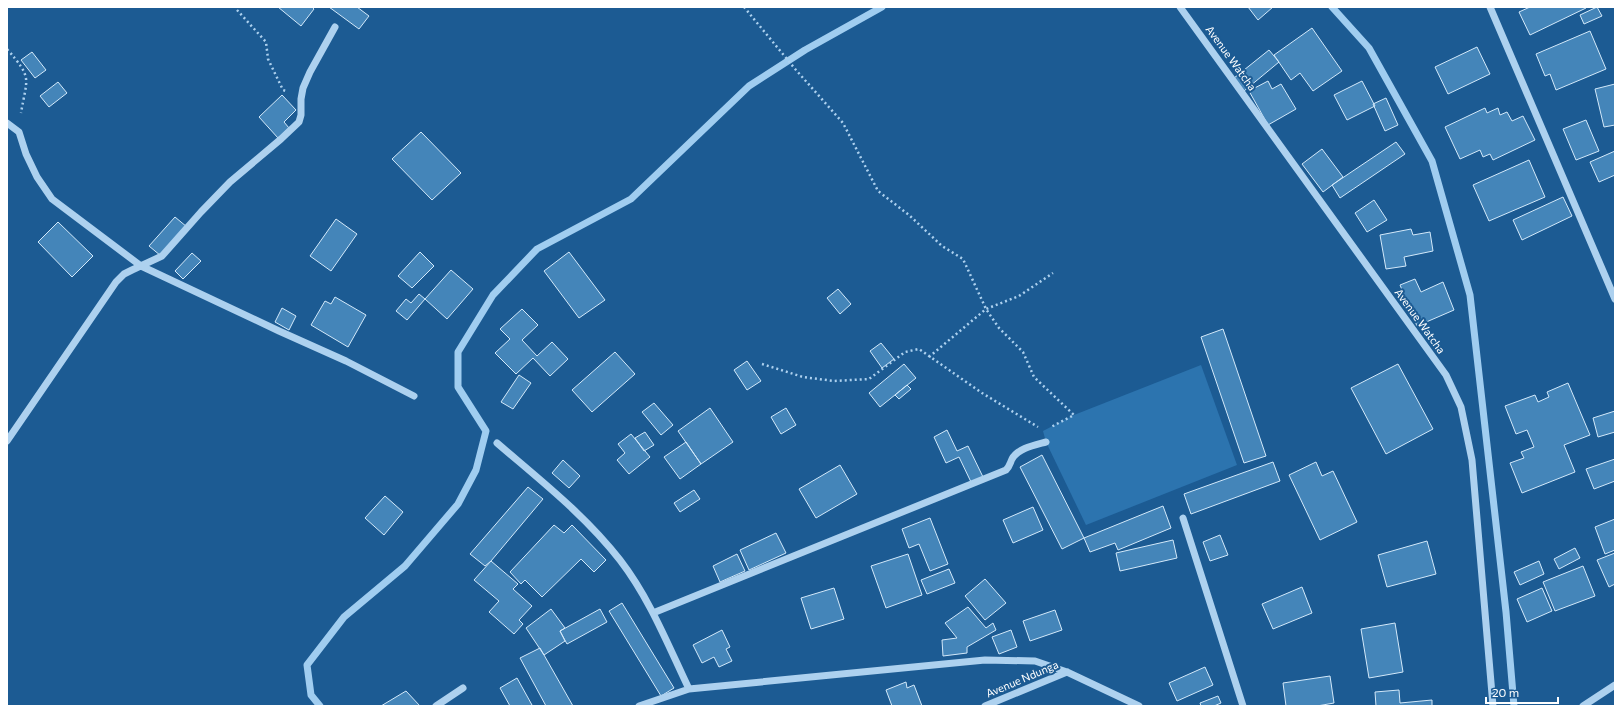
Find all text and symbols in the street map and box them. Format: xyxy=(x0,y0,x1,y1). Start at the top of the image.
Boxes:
street label: Avenue Watcha xyxy=(1203,23,1259,93)
street label: Avenue Watcha xyxy=(1392,286,1448,356)
street label: Avenue Ndunga xyxy=(984,657,1060,700)
scale bar xyxy=(1486,679,1558,705)
text: 20 m xyxy=(1492,685,1519,699)

